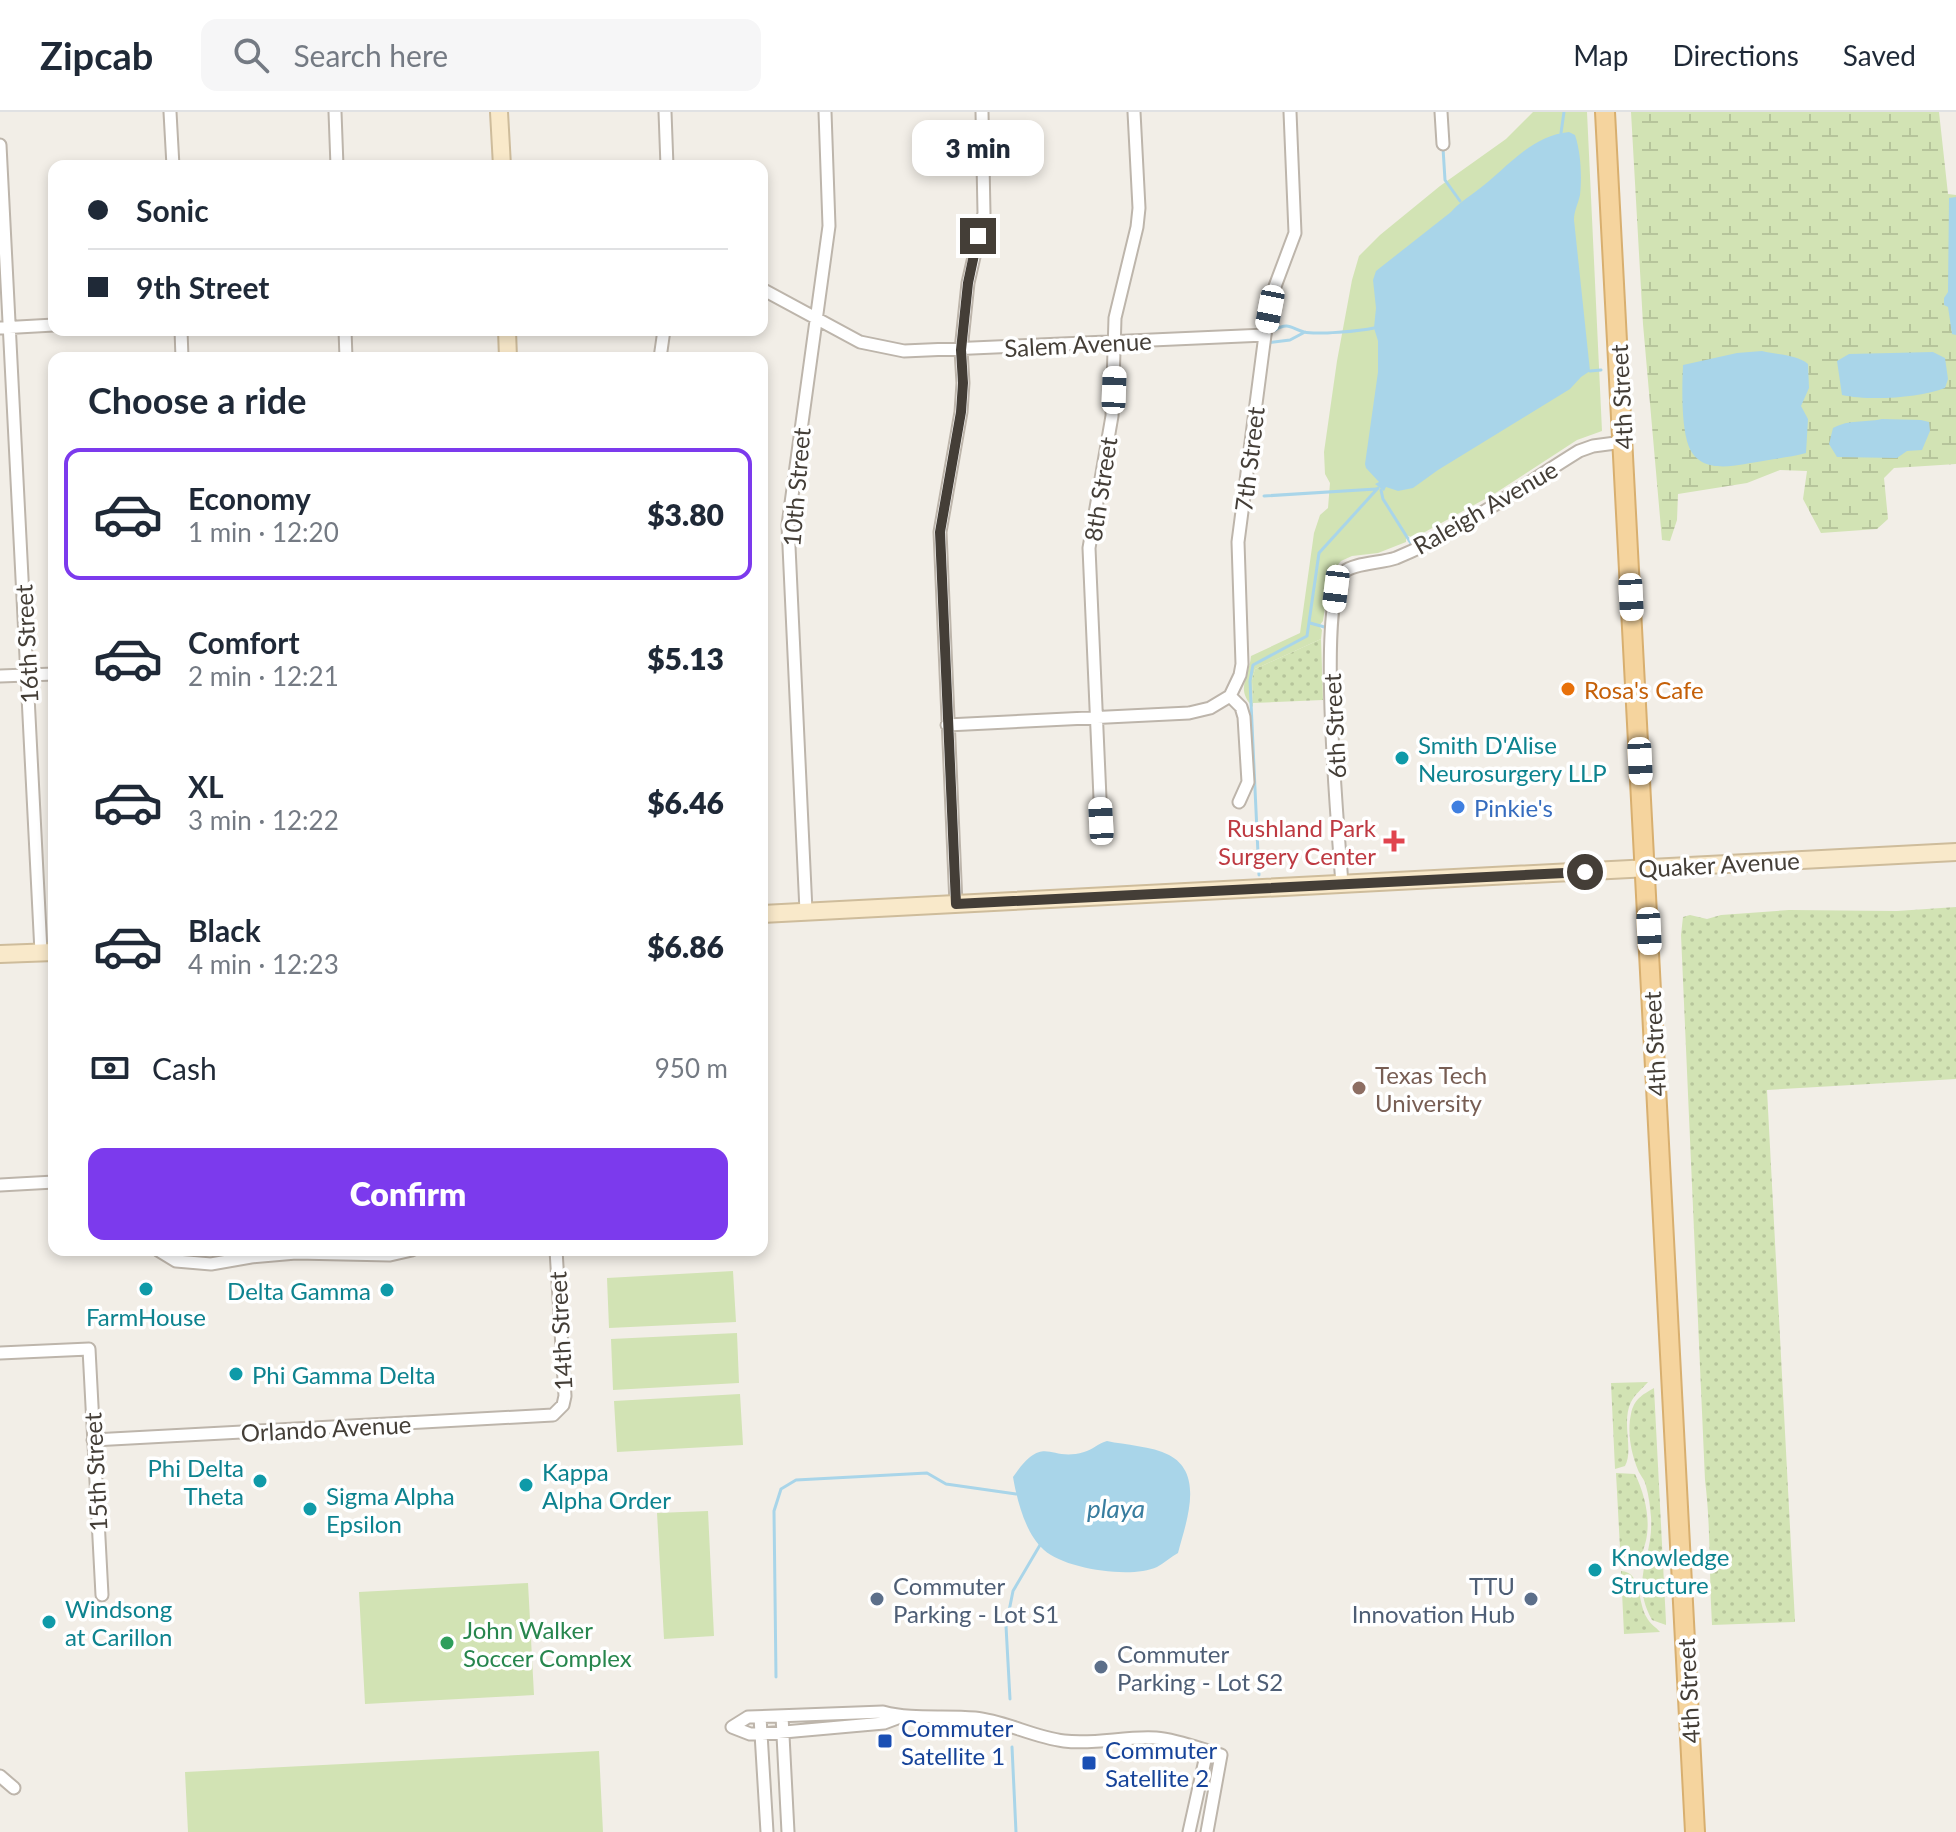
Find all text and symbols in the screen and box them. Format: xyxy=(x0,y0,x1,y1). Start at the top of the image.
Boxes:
search box xyxy=(201,19,761,91)
text: Zipcab xyxy=(40,32,153,78)
icon: search xyxy=(229,33,273,77)
text: Search here xyxy=(293,37,448,73)
text: Map xyxy=(1573,38,1628,72)
text: Directions xyxy=(1672,38,1799,72)
text: Saved xyxy=(1843,38,1916,72)
callout: 3 min xyxy=(912,120,1044,176)
text: 3 min xyxy=(946,132,1010,164)
text: Sonic xyxy=(136,192,209,228)
route end xyxy=(960,218,996,254)
text: 9th Street xyxy=(136,269,270,305)
car xyxy=(1254,283,1286,335)
street label: Salem Avenue xyxy=(1004,326,1152,362)
street label: 4th Street xyxy=(1604,343,1638,450)
car xyxy=(1101,366,1127,414)
text: Choose a ride xyxy=(88,378,307,422)
street label: 7th Street xyxy=(1228,405,1270,513)
street label: 10th Street xyxy=(776,426,816,548)
street label: 8th Street xyxy=(1077,434,1123,543)
street label: Raleigh Avenue xyxy=(1408,454,1562,560)
icon: car xyxy=(92,478,164,550)
text: Economy xyxy=(188,480,311,516)
text: $3.80 xyxy=(647,496,724,532)
text: 1 min · 12:20 xyxy=(188,516,339,548)
car xyxy=(1321,564,1351,614)
car xyxy=(1618,572,1644,622)
street label: 16th Street xyxy=(8,583,44,704)
icon: car xyxy=(92,622,164,694)
text: Comfort xyxy=(188,624,300,660)
text: $5.13 xyxy=(647,640,724,676)
text: 2 min · 12:21 xyxy=(188,660,339,692)
street label: 6th Street xyxy=(1317,672,1351,779)
place label: Rosa's Cafe xyxy=(1584,675,1704,704)
marker: Rosa's Cafe xyxy=(1559,680,1577,698)
place label: Smith D'Alise Neurosurgery LLP xyxy=(1418,730,1607,787)
car xyxy=(1627,736,1653,786)
marker: Smith D'Alise Neurosurgery LLP xyxy=(1393,749,1411,767)
icon: car xyxy=(92,766,164,838)
text: XL xyxy=(188,768,224,804)
text: $6.46 xyxy=(647,784,724,820)
place label: Pinkie's xyxy=(1474,793,1553,822)
car xyxy=(1088,796,1114,846)
marker: Pinkie's xyxy=(1449,798,1467,816)
text: 3 min · 12:22 xyxy=(188,804,339,836)
place label: Rushland Park Surgery Center xyxy=(1218,813,1377,870)
marker: Rushland Park Surgery Center xyxy=(1383,830,1405,852)
street label: Quaker Avenue xyxy=(1638,845,1800,883)
route start xyxy=(1567,854,1603,890)
car xyxy=(1636,906,1662,956)
icon: car xyxy=(92,910,164,982)
text: Black xyxy=(188,912,261,948)
text: $6.86 xyxy=(647,928,724,964)
text: 4 min · 12:23 xyxy=(188,948,339,980)
street label: 4th Street xyxy=(1637,990,1671,1097)
icon: cash xyxy=(88,1046,132,1090)
text: Cash xyxy=(152,1050,217,1086)
text: 950 m xyxy=(655,1052,728,1084)
place label: Texas Tech University xyxy=(1375,1060,1487,1117)
marker: Texas Tech University xyxy=(1350,1079,1368,1097)
button: Confirm xyxy=(88,1148,728,1240)
street label: 14th Street xyxy=(542,1270,578,1391)
place label: Delta Gamma xyxy=(227,1276,371,1305)
marker: FarmHouse xyxy=(137,1280,155,1298)
marker: Delta Gamma xyxy=(378,1281,396,1299)
place label: FarmHouse xyxy=(86,1302,206,1331)
place label: Phi Gamma Delta xyxy=(252,1360,436,1389)
marker: Phi Gamma Delta xyxy=(227,1365,245,1383)
street label: Orlando Avenue xyxy=(240,1409,412,1447)
street label: 15th Street xyxy=(77,1411,113,1532)
place label: Phi Delta Theta xyxy=(147,1453,244,1510)
place label: Kappa Alpha Order xyxy=(542,1457,671,1514)
marker: Phi Delta Theta xyxy=(251,1472,269,1490)
marker: Kappa Alpha Order xyxy=(517,1476,535,1494)
place label: Sigma Alpha Epsilon xyxy=(326,1481,455,1538)
water label: playa xyxy=(1087,1492,1145,1524)
marker: Sigma Alpha Epsilon xyxy=(301,1500,319,1518)
place label: Knowledge Structure xyxy=(1611,1542,1729,1599)
marker: Knowledge Structure xyxy=(1586,1561,1604,1579)
place label: Commuter Parking - Lot S1 xyxy=(893,1571,1059,1628)
place label: TTU Innovation Hub xyxy=(1352,1571,1515,1628)
marker: Commuter Parking - Lot S1 xyxy=(868,1590,886,1608)
marker: TTU Innovation Hub xyxy=(1522,1590,1540,1608)
place label: Windsong at Carillon xyxy=(65,1594,172,1651)
marker: Windsong at Carillon xyxy=(40,1613,58,1631)
place label: John Walker Soccer Complex xyxy=(463,1615,632,1672)
marker: John Walker Soccer Complex xyxy=(438,1634,456,1652)
street label: 4th Street xyxy=(1671,1637,1705,1744)
place label: Commuter Parking - Lot S2 xyxy=(1117,1639,1283,1696)
marker: Commuter Parking - Lot S2 xyxy=(1092,1658,1110,1676)
place label: Commuter Satellite 1 xyxy=(901,1713,1013,1770)
marker: Commuter Satellite 1 xyxy=(876,1732,894,1750)
place label: Commuter Satellite 2 xyxy=(1105,1735,1217,1792)
marker: Commuter Satellite 2 xyxy=(1080,1754,1098,1772)

